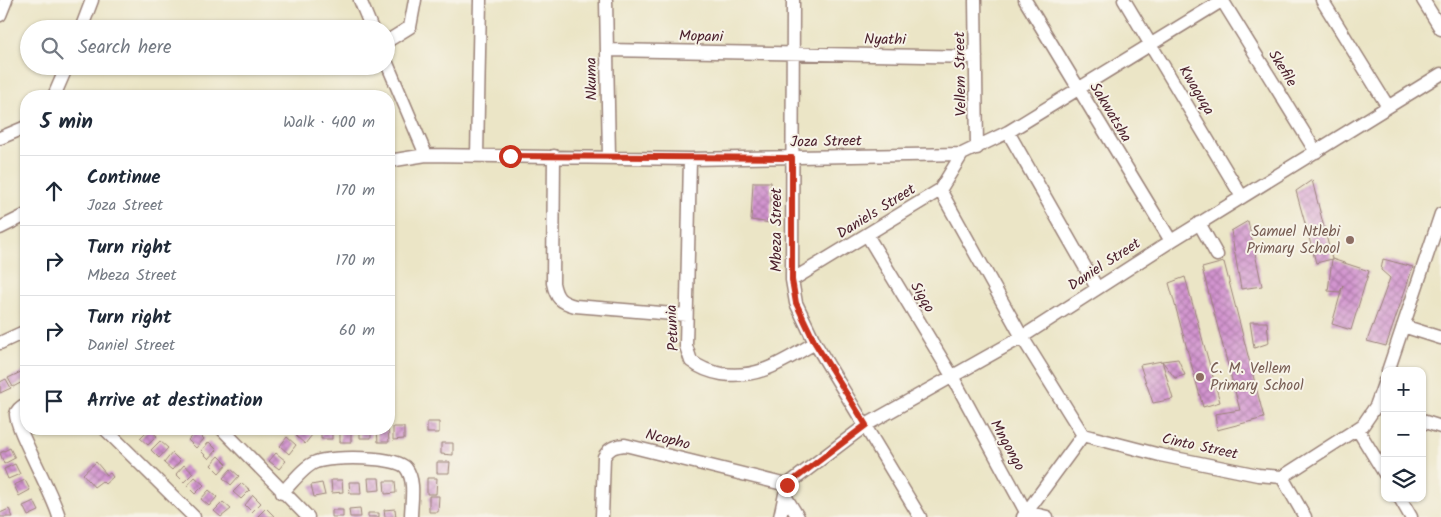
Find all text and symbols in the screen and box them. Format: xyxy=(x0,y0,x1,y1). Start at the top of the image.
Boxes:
search box xyxy=(20,20,395,75)
street label: Mopani xyxy=(679,25,725,49)
street label: Nyathi xyxy=(864,28,907,52)
street label: Vellem Street xyxy=(948,31,974,117)
text: Search here xyxy=(78,33,172,63)
icon: search xyxy=(38,34,66,62)
street label: Skefile xyxy=(1261,45,1303,92)
street label: Nkuma xyxy=(580,57,604,101)
street label: Kwaguqa xyxy=(1172,61,1220,120)
street label: Sakwatsha xyxy=(1083,78,1138,147)
text: 5 min xyxy=(40,106,93,139)
text: Walk · 400 m xyxy=(283,110,375,135)
street label: Joza Street xyxy=(790,129,862,155)
route start xyxy=(499,145,522,168)
text: Continue xyxy=(87,163,160,193)
icon: ahead xyxy=(40,177,68,205)
text: 170 m xyxy=(335,178,375,203)
street label: Daniels Street xyxy=(832,178,921,246)
street label: Mbeza Street xyxy=(765,188,789,272)
text: Joza Street xyxy=(87,193,163,218)
place label: Samuel Ntlebi Primary School xyxy=(1246,220,1341,261)
street label: Daniel Street xyxy=(1063,232,1146,297)
text: Turn right xyxy=(87,233,172,263)
marker: Samuel Ntlebi Primary School xyxy=(1344,234,1356,246)
icon: right xyxy=(40,247,68,275)
text: 170 m xyxy=(335,248,375,273)
text: Mbeza Street xyxy=(87,263,177,288)
street label: Sigqo xyxy=(903,277,941,318)
text: Turn right xyxy=(87,303,172,333)
street label: Petunia xyxy=(660,304,686,352)
icon: right xyxy=(40,317,68,345)
text: 60 m xyxy=(339,318,375,343)
text: Daniel Street xyxy=(87,333,175,358)
place label: C. M. Vellem Primary School xyxy=(1210,357,1304,398)
map controls xyxy=(1381,367,1426,502)
button: + xyxy=(1381,367,1426,412)
marker: C. M. Vellem Primary School xyxy=(1194,371,1206,383)
text: Arrive at destination xyxy=(87,386,263,416)
icon: arrive xyxy=(40,387,68,415)
button: − xyxy=(1381,412,1426,457)
street label: Mngongo xyxy=(983,415,1031,476)
street label: Ncopho xyxy=(643,423,693,457)
street label: Cinto Street xyxy=(1160,427,1240,467)
button: layers xyxy=(1381,457,1426,502)
route end xyxy=(776,474,799,497)

